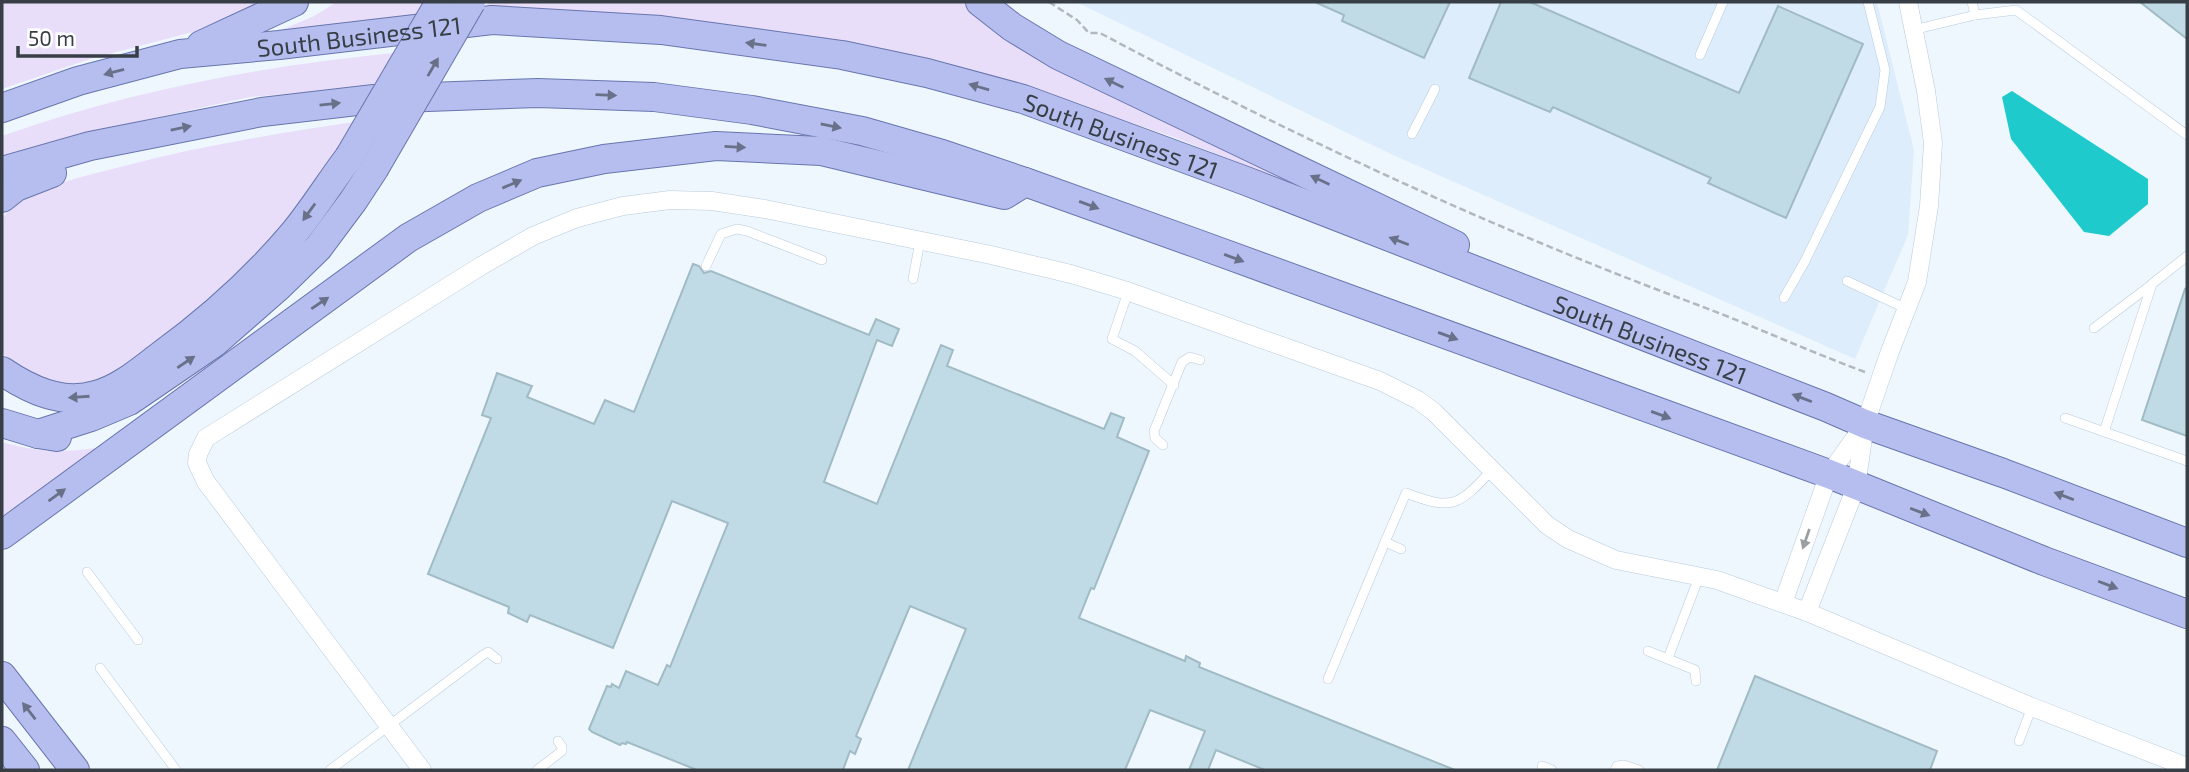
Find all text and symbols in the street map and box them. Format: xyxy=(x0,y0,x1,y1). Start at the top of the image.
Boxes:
street label: South Business 121 xyxy=(256,9,462,61)
scale bar xyxy=(18,14,136,58)
text: 50 m xyxy=(28,25,75,50)
one-way arrow xyxy=(745,38,767,49)
one-way arrow xyxy=(427,58,439,77)
one-way arrow xyxy=(103,67,124,77)
one-way arrow xyxy=(1104,77,1125,88)
one-way arrow xyxy=(967,81,989,92)
street label: South Business 121 xyxy=(1020,86,1222,184)
one-way arrow xyxy=(596,90,618,101)
one-way arrow xyxy=(319,99,341,110)
one-way arrow xyxy=(820,120,842,131)
one-way arrow xyxy=(170,123,192,134)
one-way arrow xyxy=(725,142,747,153)
one-way arrow xyxy=(1310,175,1330,186)
one-way arrow xyxy=(502,178,523,189)
one-way arrow xyxy=(1079,200,1100,211)
one-way arrow xyxy=(302,203,316,221)
one-way arrow xyxy=(1389,235,1410,246)
one-way arrow xyxy=(1224,252,1245,263)
street label: South Business 121 xyxy=(1550,288,1751,389)
one-way arrow xyxy=(310,297,329,310)
one-way arrow xyxy=(1437,331,1458,342)
one-way arrow xyxy=(177,355,195,369)
one-way arrow xyxy=(67,391,89,402)
one-way arrow xyxy=(1792,392,1813,403)
one-way arrow xyxy=(1651,410,1672,421)
one-way arrow xyxy=(48,488,66,502)
one-way arrow xyxy=(2053,490,2074,501)
one-way arrow xyxy=(1910,507,1931,518)
one-way arrow xyxy=(1800,528,1811,549)
one-way arrow xyxy=(2098,579,2119,590)
one-way arrow xyxy=(22,703,37,721)

